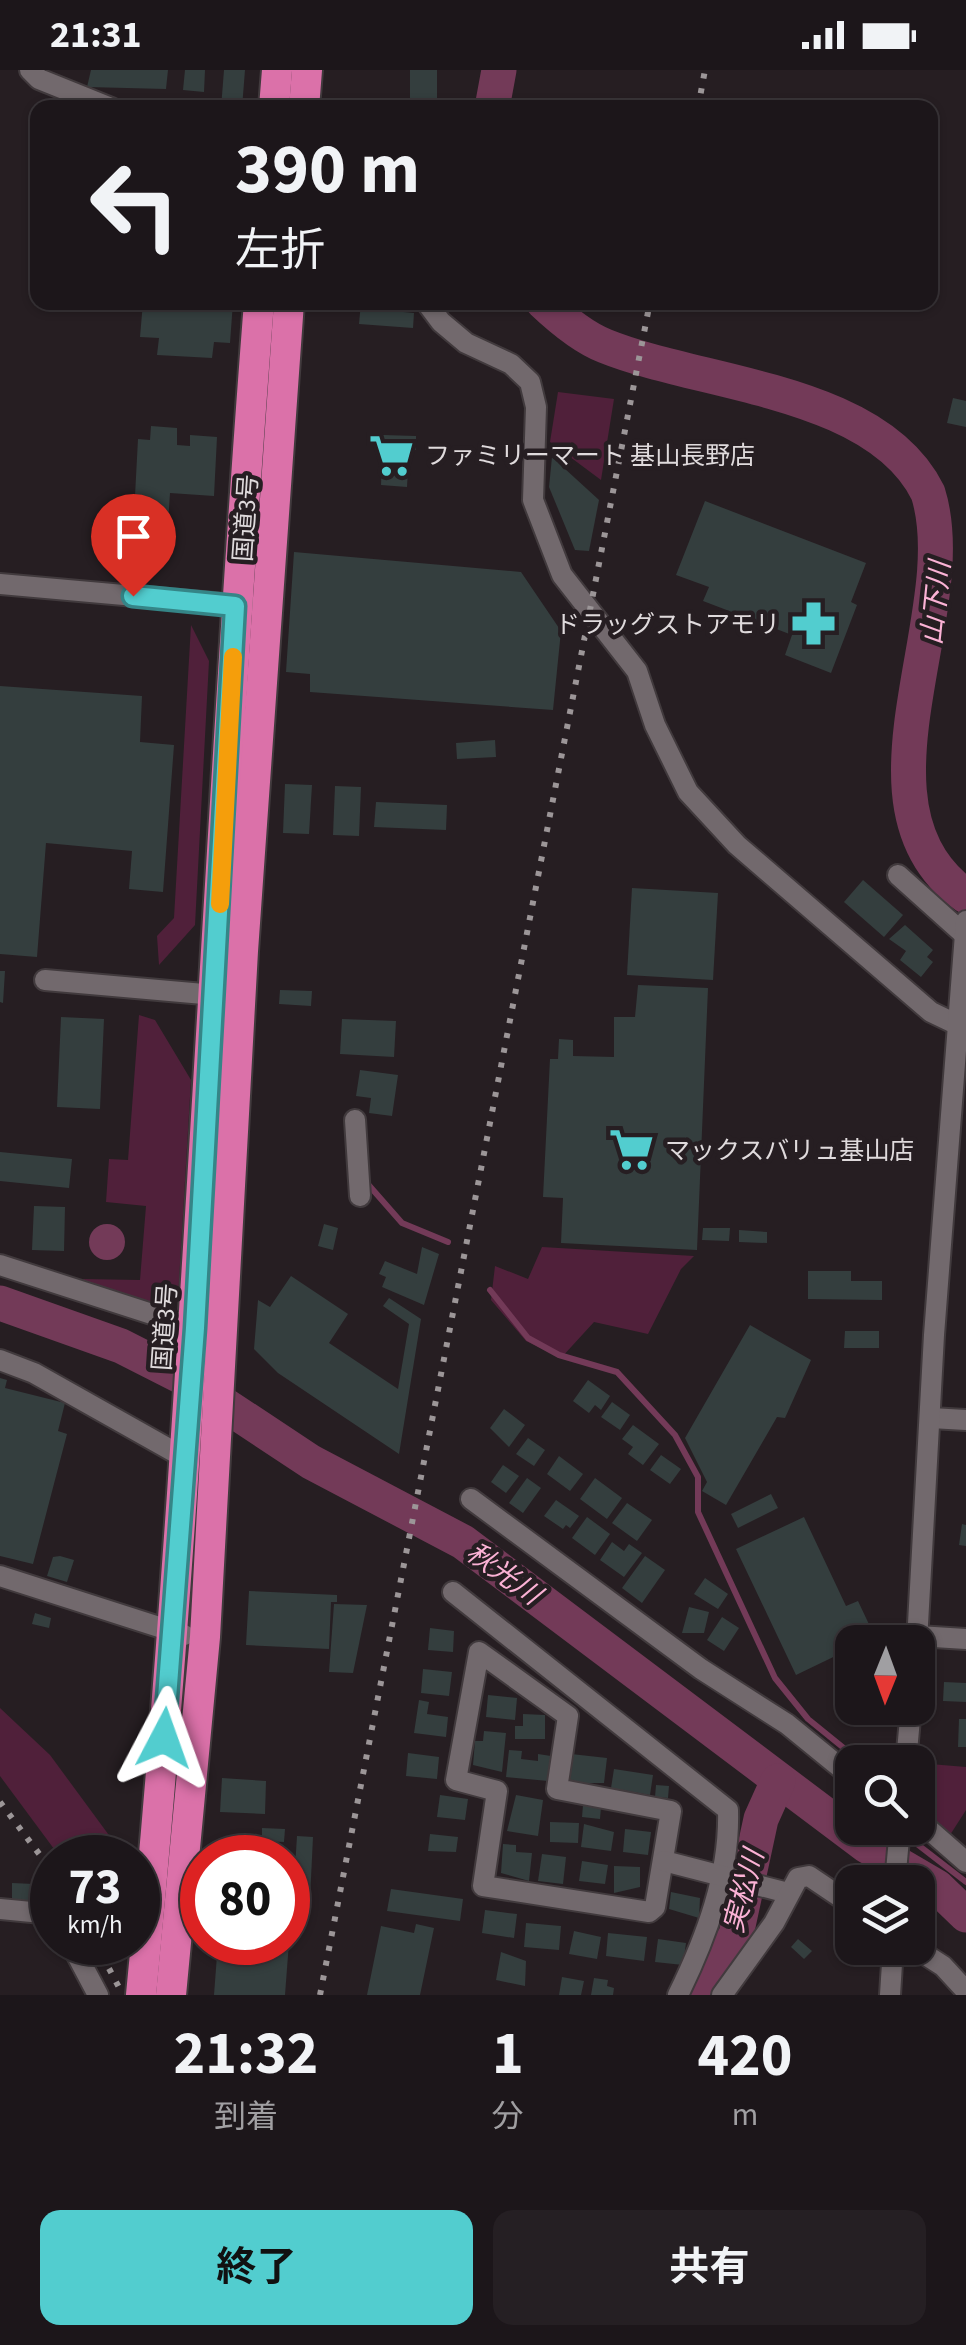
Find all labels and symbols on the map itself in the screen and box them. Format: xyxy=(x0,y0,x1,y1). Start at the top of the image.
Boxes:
supermarket icon: ファミリーマート 基山長野店 xyxy=(368,431,416,479)
place label: ファミリーマート 基山長野店 xyxy=(425,438,755,474)
street label: 国道3号 xyxy=(225,473,267,563)
pin xyxy=(91,494,176,597)
water label: 山下川 xyxy=(912,556,961,647)
pharmacy icon: ドラッグストアモリ xyxy=(789,600,837,648)
place label: ドラッグストアモリ xyxy=(555,607,780,643)
supermarket icon: マックスバリュ基山店 xyxy=(608,1126,656,1174)
place label: マックスバリュ基山店 xyxy=(665,1133,914,1169)
street label: 国道3号 xyxy=(144,1282,186,1372)
water label: 秋光川 xyxy=(458,1533,552,1616)
north arrow xyxy=(835,1625,935,1725)
position arrow xyxy=(112,1686,216,1790)
speed limit sign: 80 xyxy=(180,1835,310,1965)
water label: 実松川 xyxy=(714,1843,775,1937)

